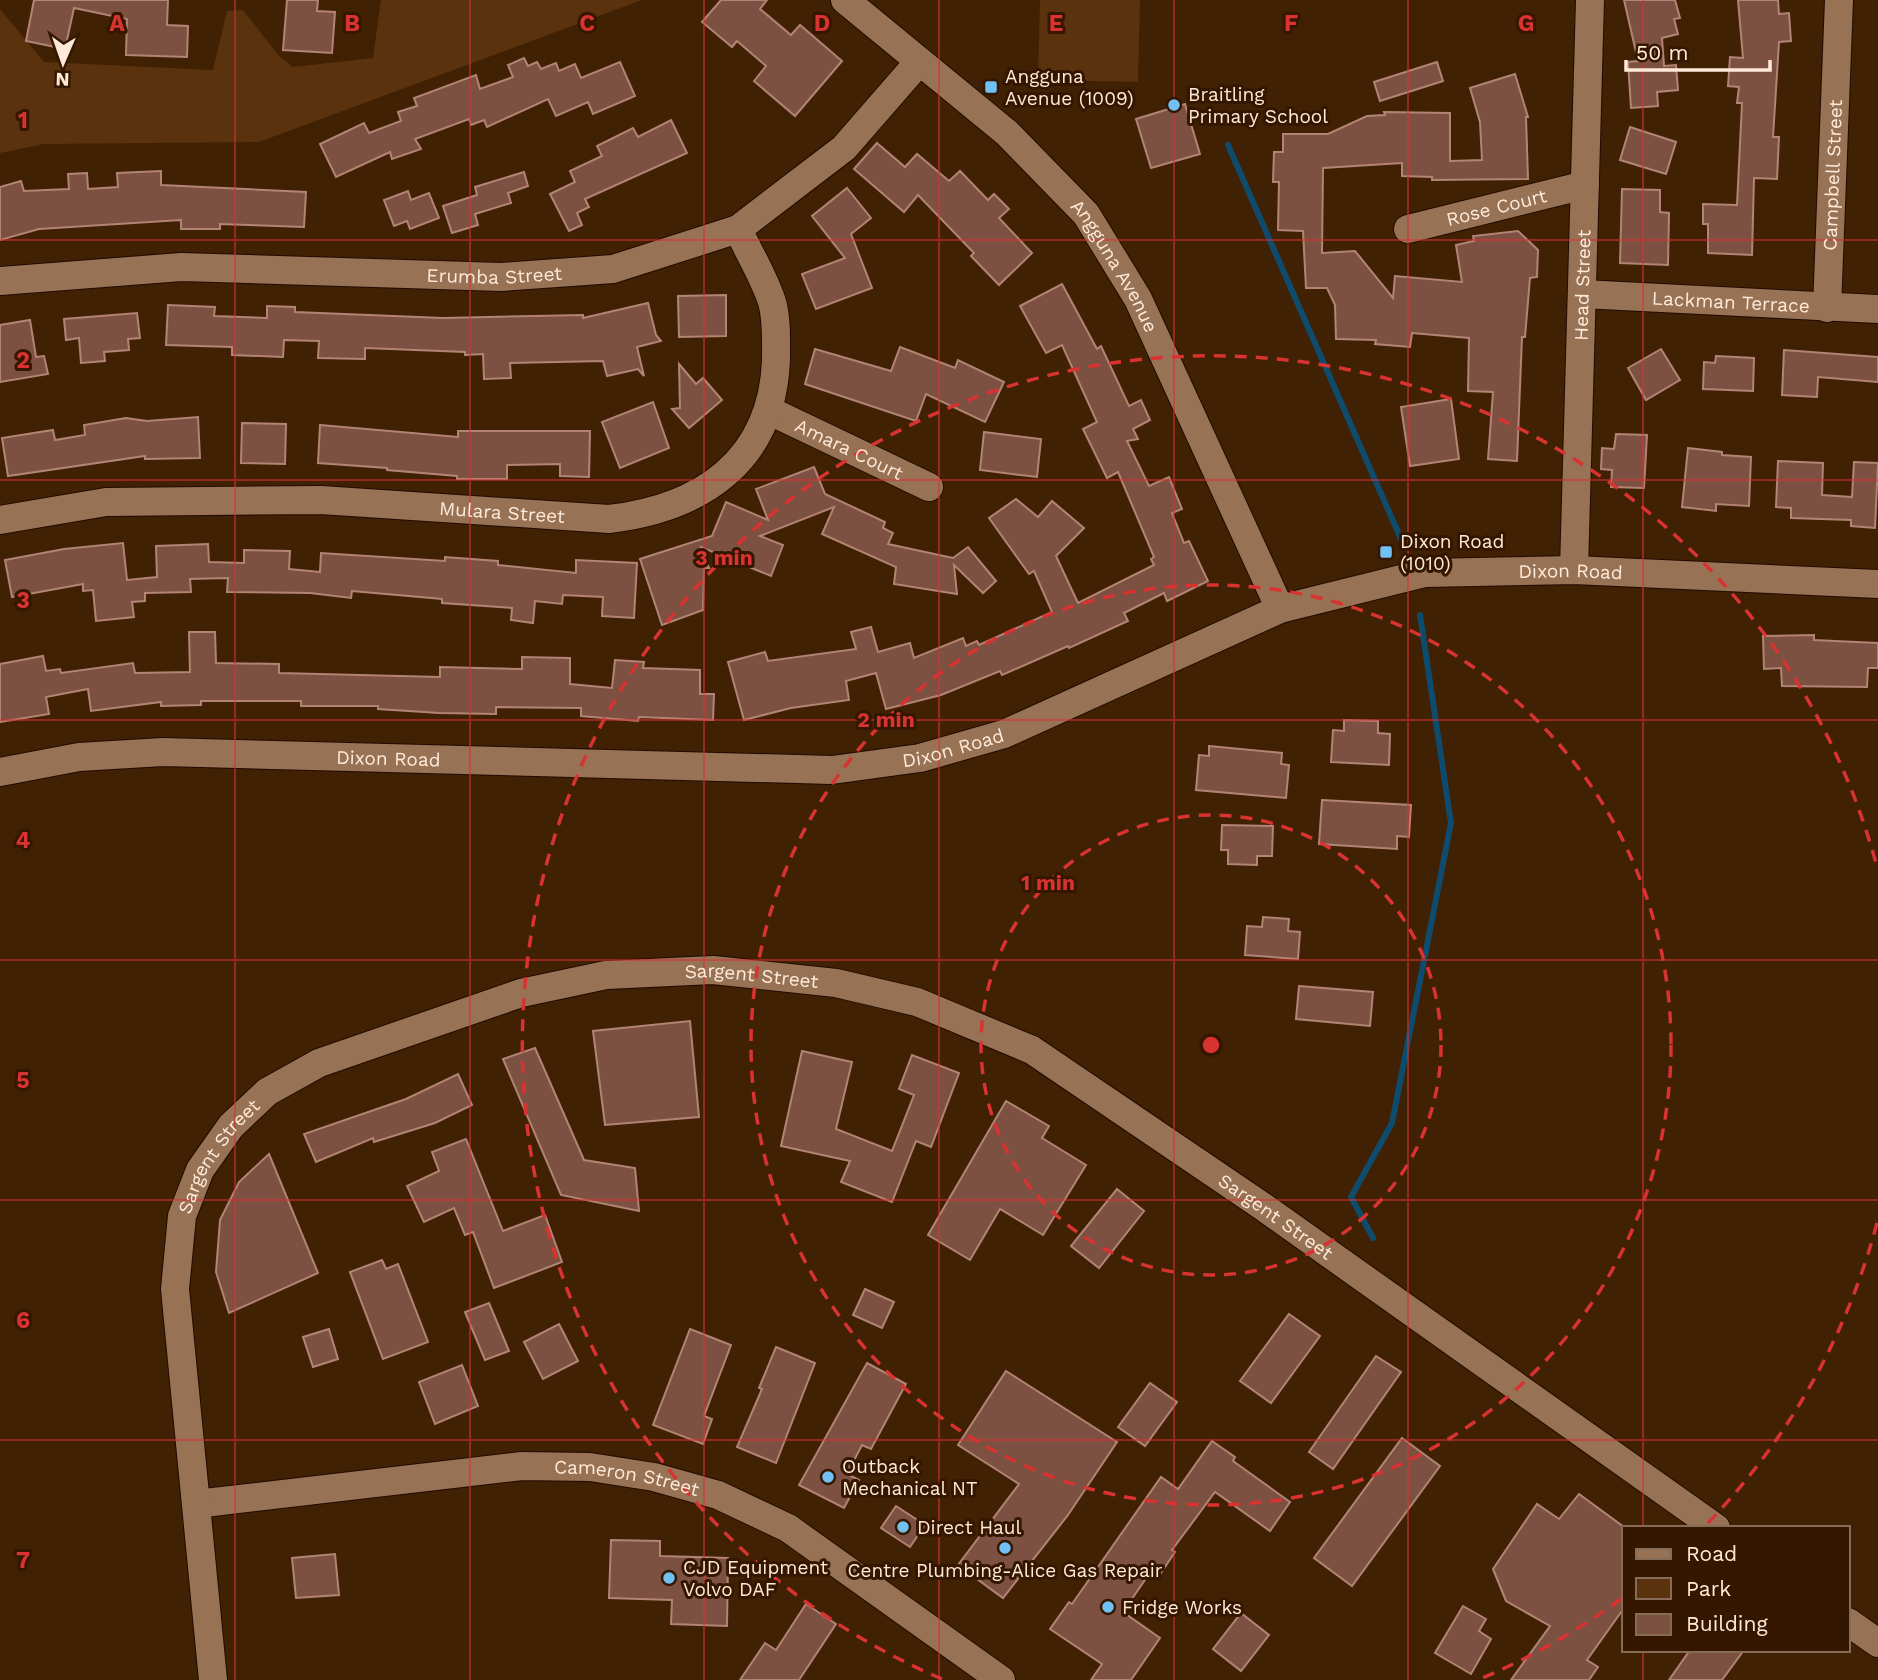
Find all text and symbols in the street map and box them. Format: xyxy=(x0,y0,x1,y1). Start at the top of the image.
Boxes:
text: A xyxy=(109,10,125,37)
text: B xyxy=(344,10,360,37)
text: C xyxy=(579,10,595,37)
text: D xyxy=(814,10,830,37)
text: E xyxy=(1049,10,1063,37)
text: F xyxy=(1284,10,1298,37)
text: G xyxy=(1518,10,1534,37)
north arrow xyxy=(28,28,98,98)
scale bar xyxy=(1626,28,1770,72)
text: 50 m xyxy=(1636,40,1688,65)
place label: Angguna Avenue (1009) xyxy=(1005,65,1134,110)
text: N xyxy=(55,68,70,91)
marker: Angguna Avenue (1009) xyxy=(983,79,999,95)
place label: Braitling Primary School xyxy=(1188,83,1328,128)
marker: Braitling Primary School xyxy=(1166,97,1182,113)
street label: Campbell Street xyxy=(1818,99,1847,251)
text: 1 xyxy=(18,107,28,134)
street label: Rose Court xyxy=(1444,184,1549,231)
street label: Angguna Avenue xyxy=(1066,195,1163,336)
street label: Head Street xyxy=(1569,229,1596,341)
street label: Erumba Street xyxy=(426,262,563,289)
street label: Lackman Terrace xyxy=(1651,287,1810,318)
text: 2 xyxy=(16,347,30,374)
street label: Amara Court xyxy=(791,414,907,485)
street label: Mulara Street xyxy=(438,497,566,528)
place label: Dixon Road (1010) xyxy=(1400,530,1504,575)
marker: Dixon Road (1010) xyxy=(1378,544,1394,560)
text: 3 min xyxy=(695,545,753,570)
street label: Dixon Road xyxy=(1518,559,1623,584)
text: 3 xyxy=(16,587,30,614)
text: 2 min xyxy=(857,707,915,732)
street label: Dixon Road xyxy=(901,724,1007,772)
street label: Dixon Road xyxy=(336,746,441,771)
text: 4 xyxy=(16,827,31,854)
text: 1 min xyxy=(1021,870,1075,895)
street label: Sargent Street xyxy=(684,959,820,993)
centre of rings xyxy=(1199,1033,1223,1057)
text: 5 xyxy=(16,1067,30,1094)
street label: Sargent Street xyxy=(173,1094,265,1217)
street label: Sargent Street xyxy=(1214,1169,1337,1265)
text: 6 xyxy=(16,1307,30,1334)
street label: Cameron Street xyxy=(554,1455,702,1501)
place label: Outback Mechanical NT xyxy=(842,1455,977,1500)
marker: Outback Mechanical NT xyxy=(820,1469,836,1485)
place label: Direct Haul xyxy=(917,1516,1021,1539)
marker: Direct Haul xyxy=(895,1519,911,1535)
legend xyxy=(1622,1526,1850,1652)
marker: Centre Plumbing-Alice Gas Repair xyxy=(997,1540,1013,1556)
text: Road xyxy=(1686,1541,1737,1566)
text: 7 xyxy=(16,1547,30,1574)
place label: CJD Equipment Volvo DAF xyxy=(683,1556,828,1601)
place label: Centre Plumbing-Alice Gas Repair xyxy=(847,1559,1163,1582)
marker: CJD Equipment Volvo DAF xyxy=(661,1570,677,1586)
text: Park xyxy=(1686,1576,1731,1601)
place label: Fridge Works xyxy=(1122,1596,1242,1619)
marker: Fridge Works xyxy=(1100,1599,1116,1615)
text: Building xyxy=(1686,1611,1768,1636)

